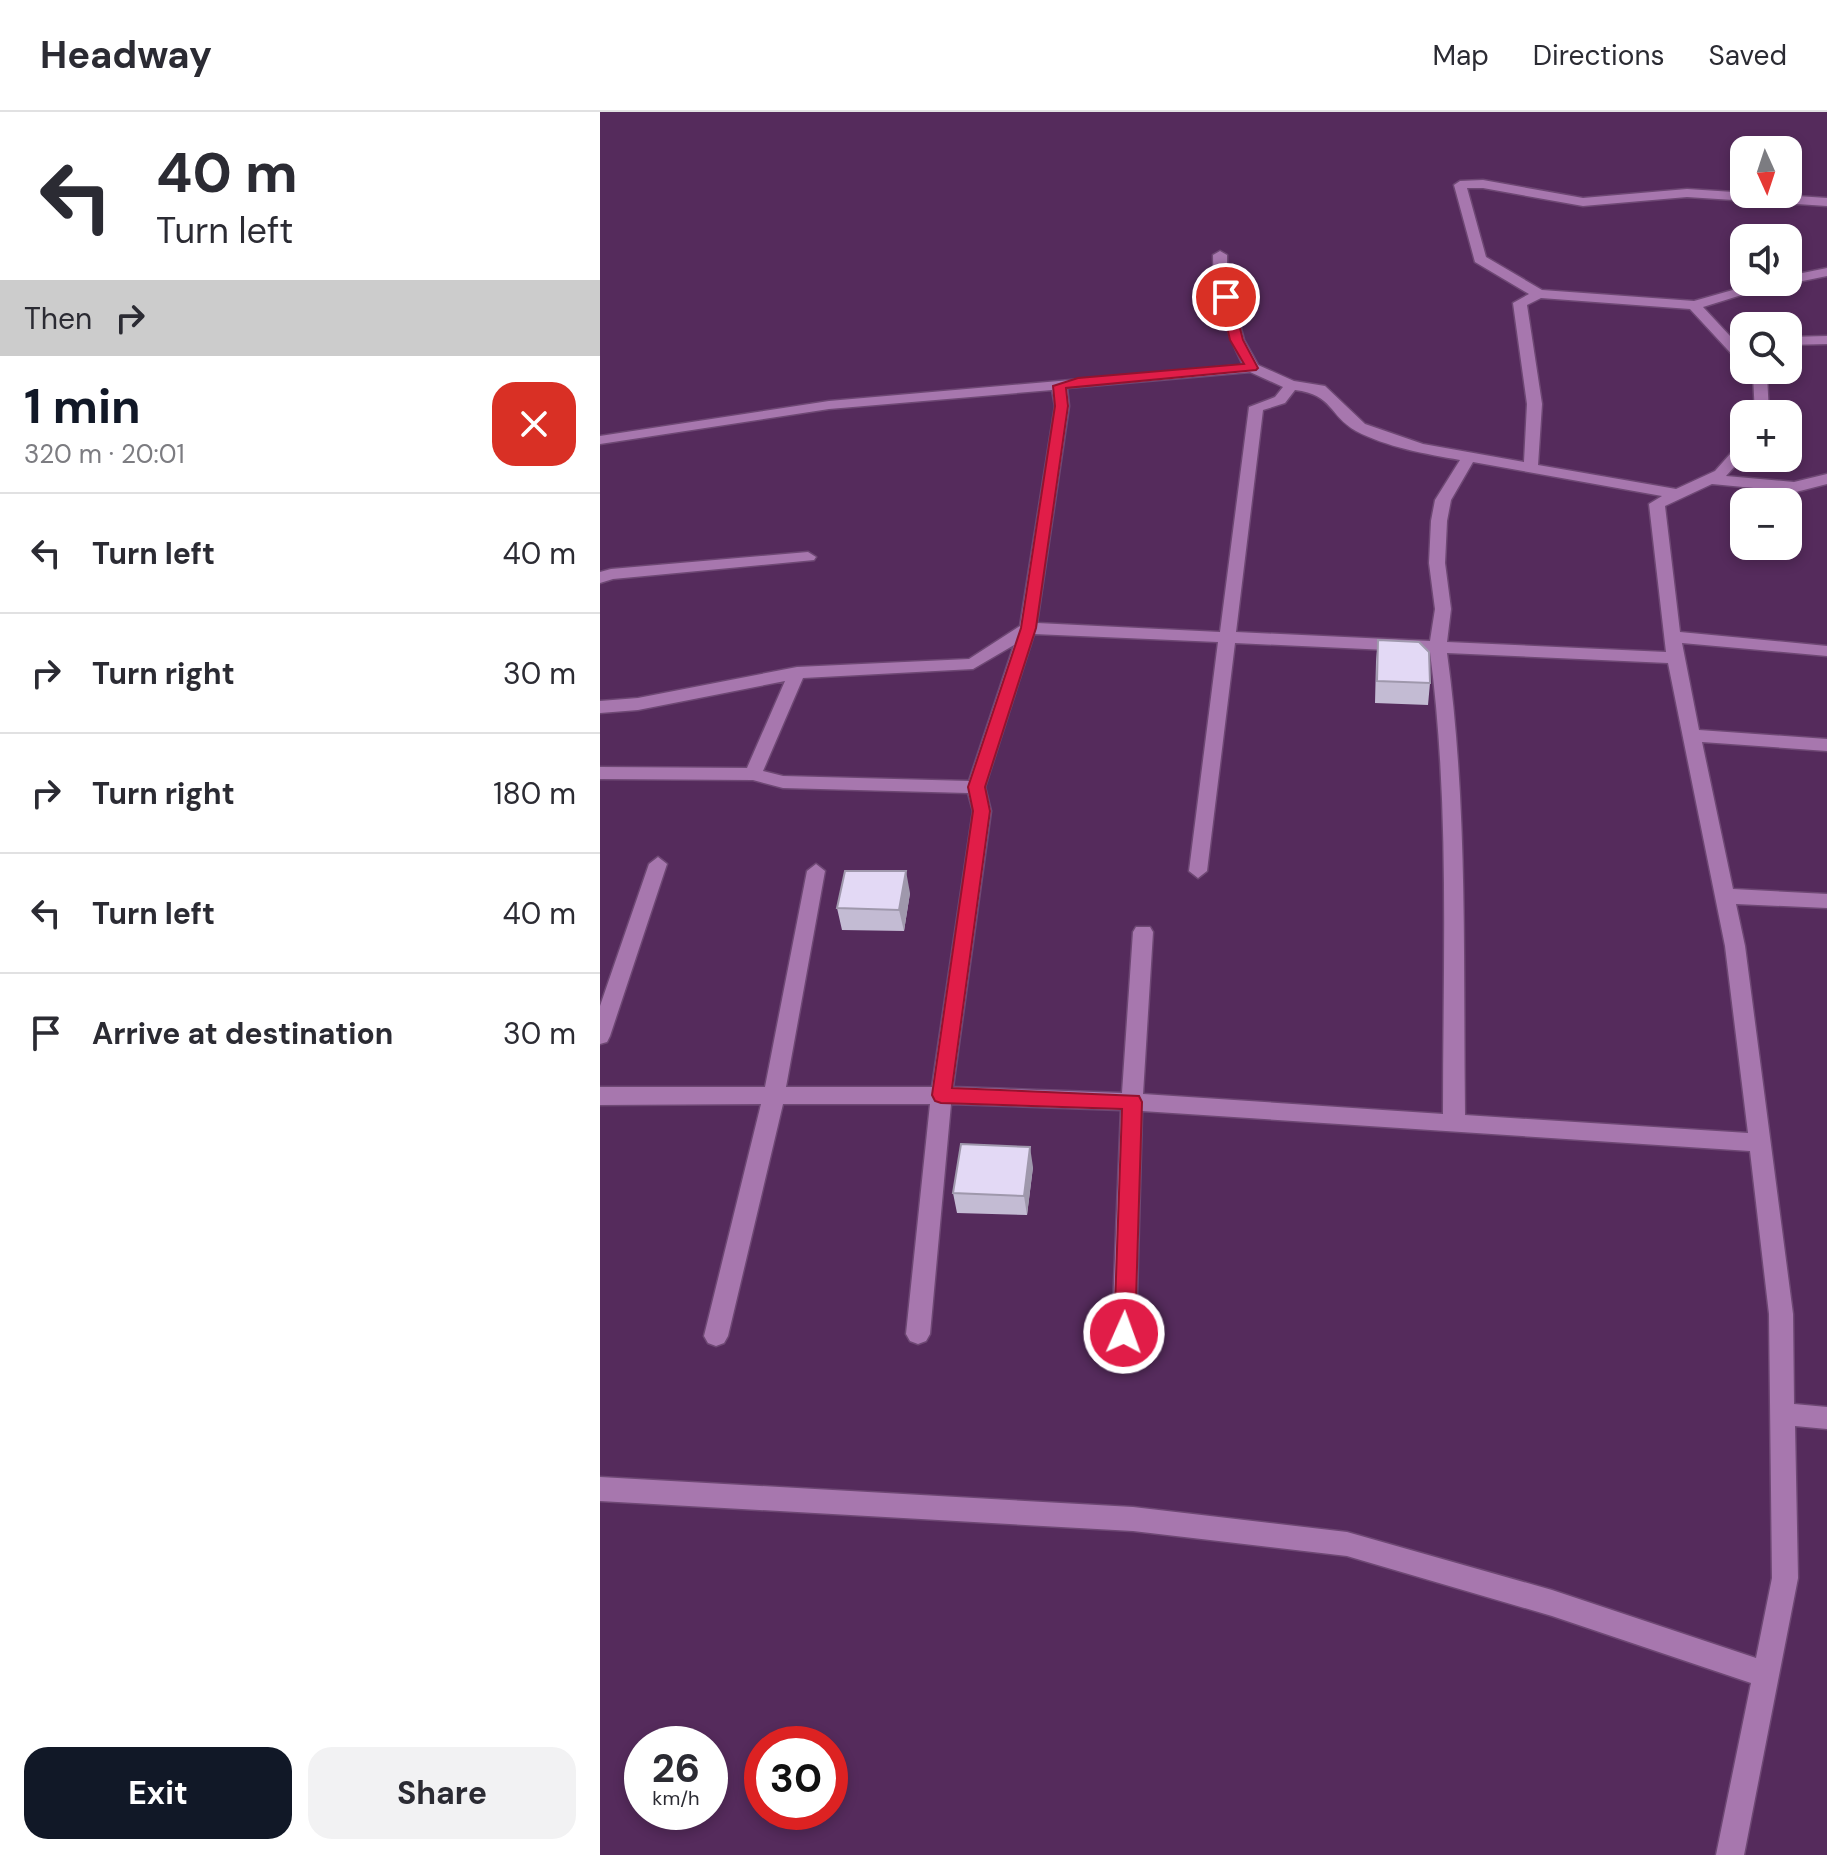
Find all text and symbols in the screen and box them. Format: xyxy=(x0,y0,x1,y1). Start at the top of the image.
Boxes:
text: Headway xyxy=(40,30,212,80)
text: Map xyxy=(1432,37,1489,74)
text: Directions xyxy=(1533,37,1665,74)
text: Saved xyxy=(1709,37,1787,74)
text: 40 m xyxy=(156,136,298,209)
north arrow xyxy=(1730,136,1802,208)
map controls xyxy=(1730,136,1802,560)
icon: left xyxy=(24,144,128,248)
text: Turn left xyxy=(156,207,293,254)
button: sound xyxy=(1730,224,1802,296)
pin xyxy=(1192,263,1260,331)
icon: arrive xyxy=(1204,275,1248,319)
icon: right xyxy=(108,296,152,340)
text: Then xyxy=(24,299,92,338)
button: search xyxy=(1730,312,1802,384)
text: 1 min xyxy=(24,375,141,438)
button: close xyxy=(492,382,576,466)
button: + xyxy=(1730,400,1802,472)
text: 320 m · 20:01 xyxy=(24,437,185,471)
button: − xyxy=(1730,488,1802,560)
icon: left xyxy=(24,531,68,575)
text: Turn left xyxy=(92,534,215,573)
text: 40 m xyxy=(503,534,576,573)
icon: right xyxy=(24,651,68,695)
text: Turn right xyxy=(92,654,235,693)
text: 30 m xyxy=(503,654,576,693)
icon: right xyxy=(24,771,68,815)
text: Turn right xyxy=(92,774,235,813)
text: 180 m xyxy=(493,774,576,813)
icon: left xyxy=(24,891,68,935)
text: Turn left xyxy=(92,894,215,933)
text: 40 m xyxy=(503,894,576,933)
icon: arrive xyxy=(24,1011,68,1055)
text: Arrive at destination xyxy=(92,1014,393,1053)
text: 30 m xyxy=(503,1014,576,1053)
position arrow xyxy=(1082,1291,1166,1375)
speed limit sign: 30 xyxy=(744,1726,848,1830)
text: 26 xyxy=(652,1742,700,1794)
button: Exit xyxy=(24,1747,292,1839)
button: Share xyxy=(308,1747,576,1839)
text: km/h xyxy=(652,1785,700,1811)

